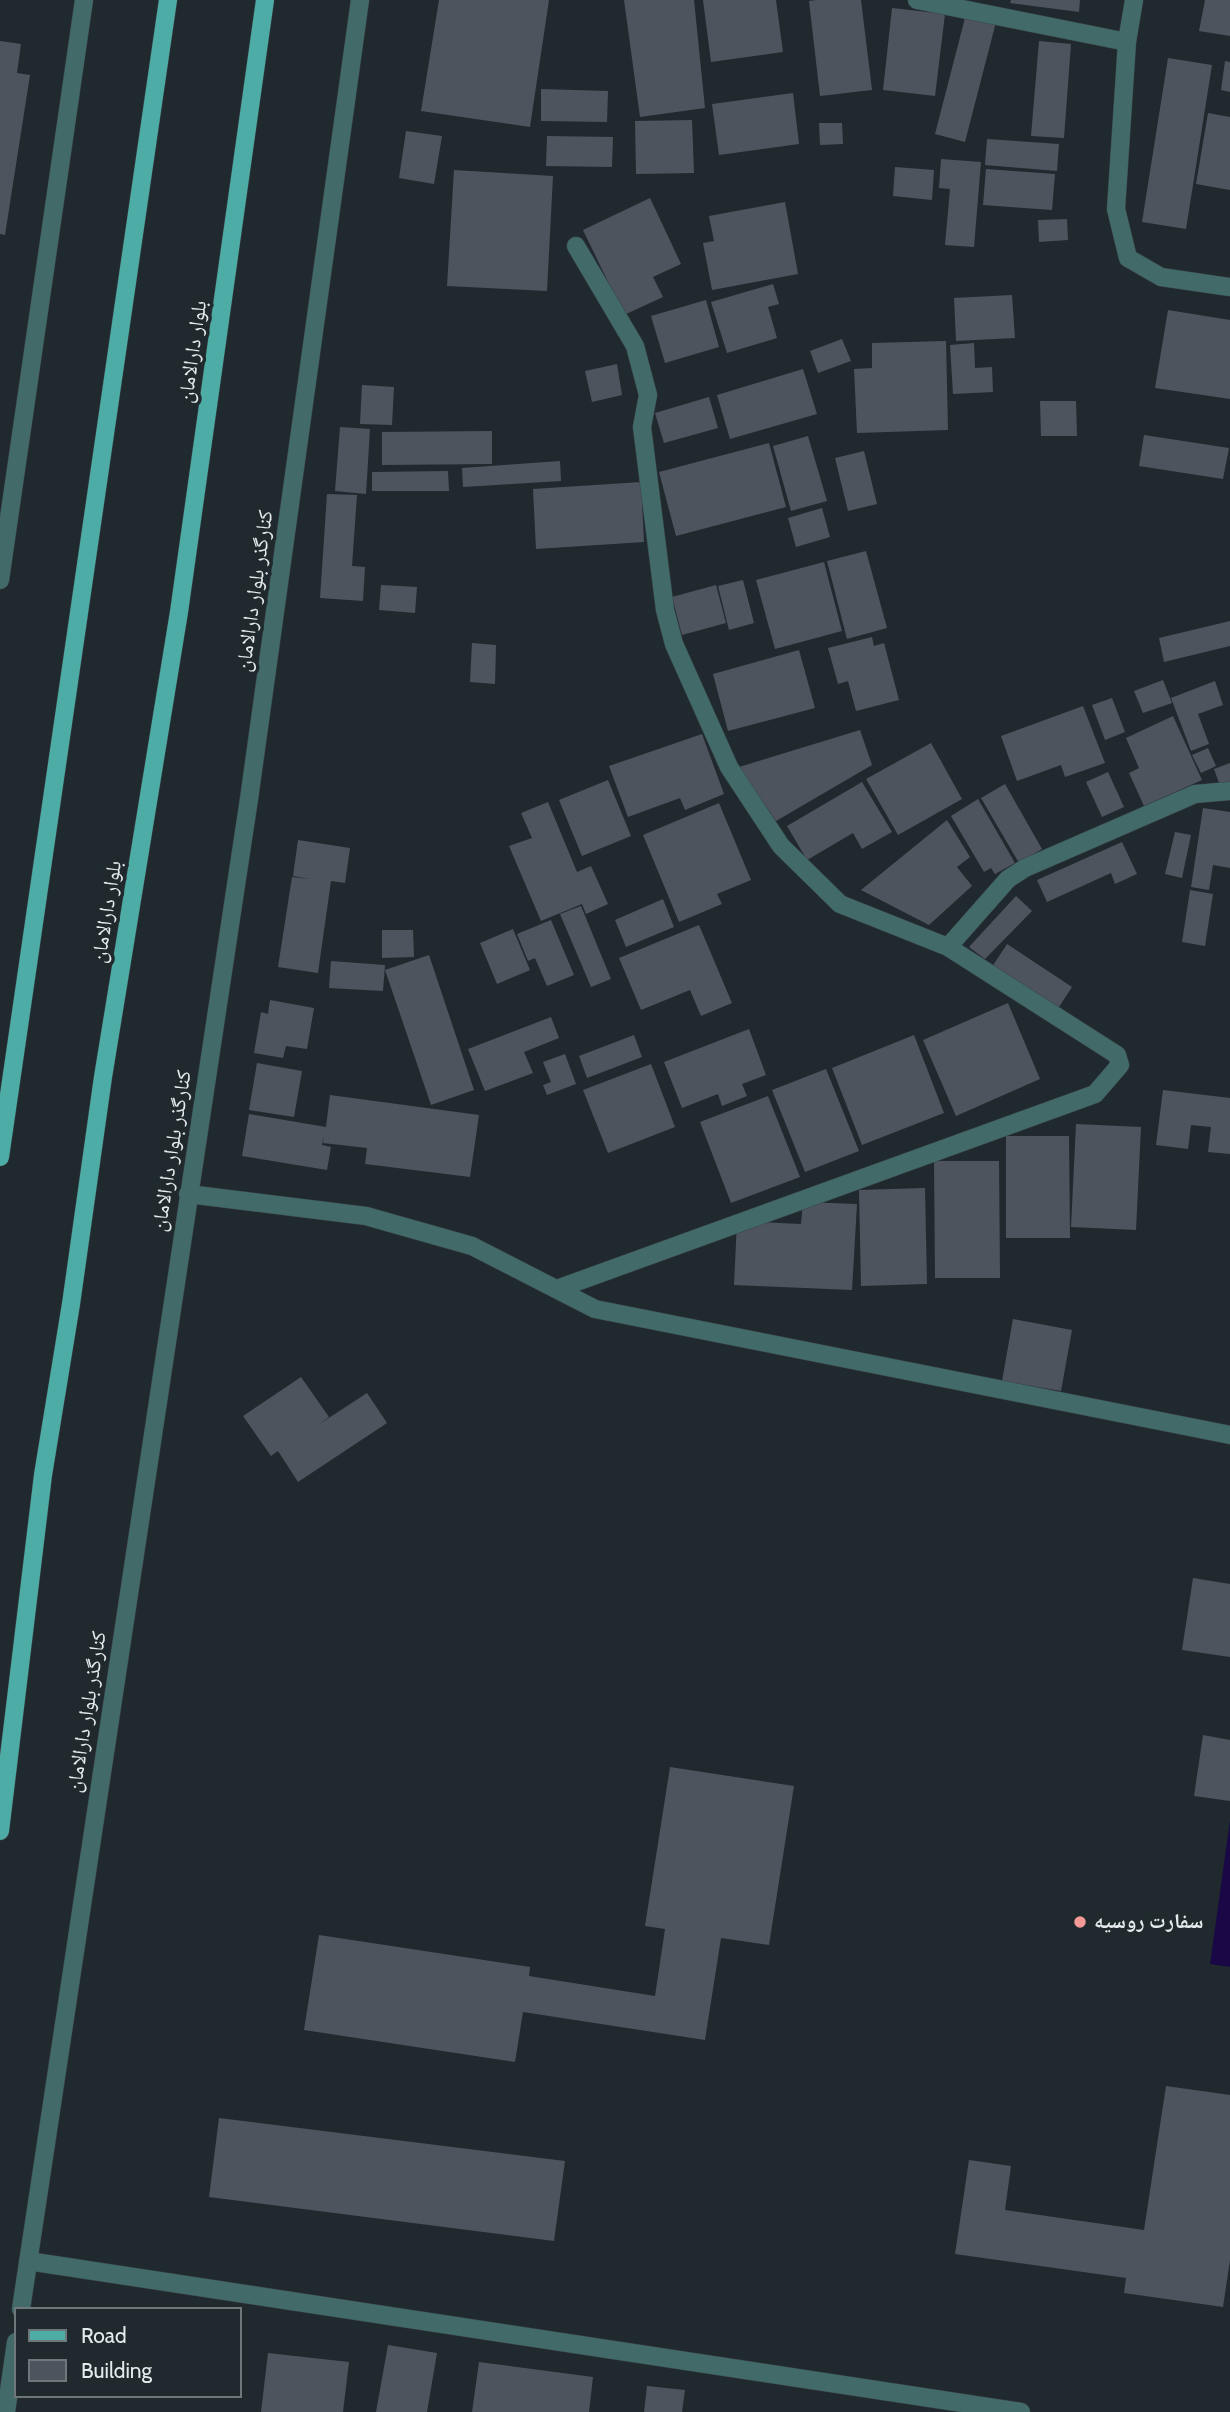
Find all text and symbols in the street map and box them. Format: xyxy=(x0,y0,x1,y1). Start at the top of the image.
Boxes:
street label: بلوار دارالامان xyxy=(173,299,213,405)
street label: کنارگذر بلوار دارالامان xyxy=(231,508,279,674)
street label: بلوار دارالامان xyxy=(86,859,128,965)
street label: کنارگذر بلوار دارالامان xyxy=(147,1068,197,1234)
street label: کنارگذر بلوار دارالامان xyxy=(62,1629,112,1795)
place label: سفارت روسیه xyxy=(1094,1909,1203,1935)
marker: سفارت روسیه xyxy=(1072,1914,1088,1930)
legend xyxy=(14,2307,242,2398)
text: Road xyxy=(81,2323,127,2348)
text: Building xyxy=(81,2358,152,2383)

